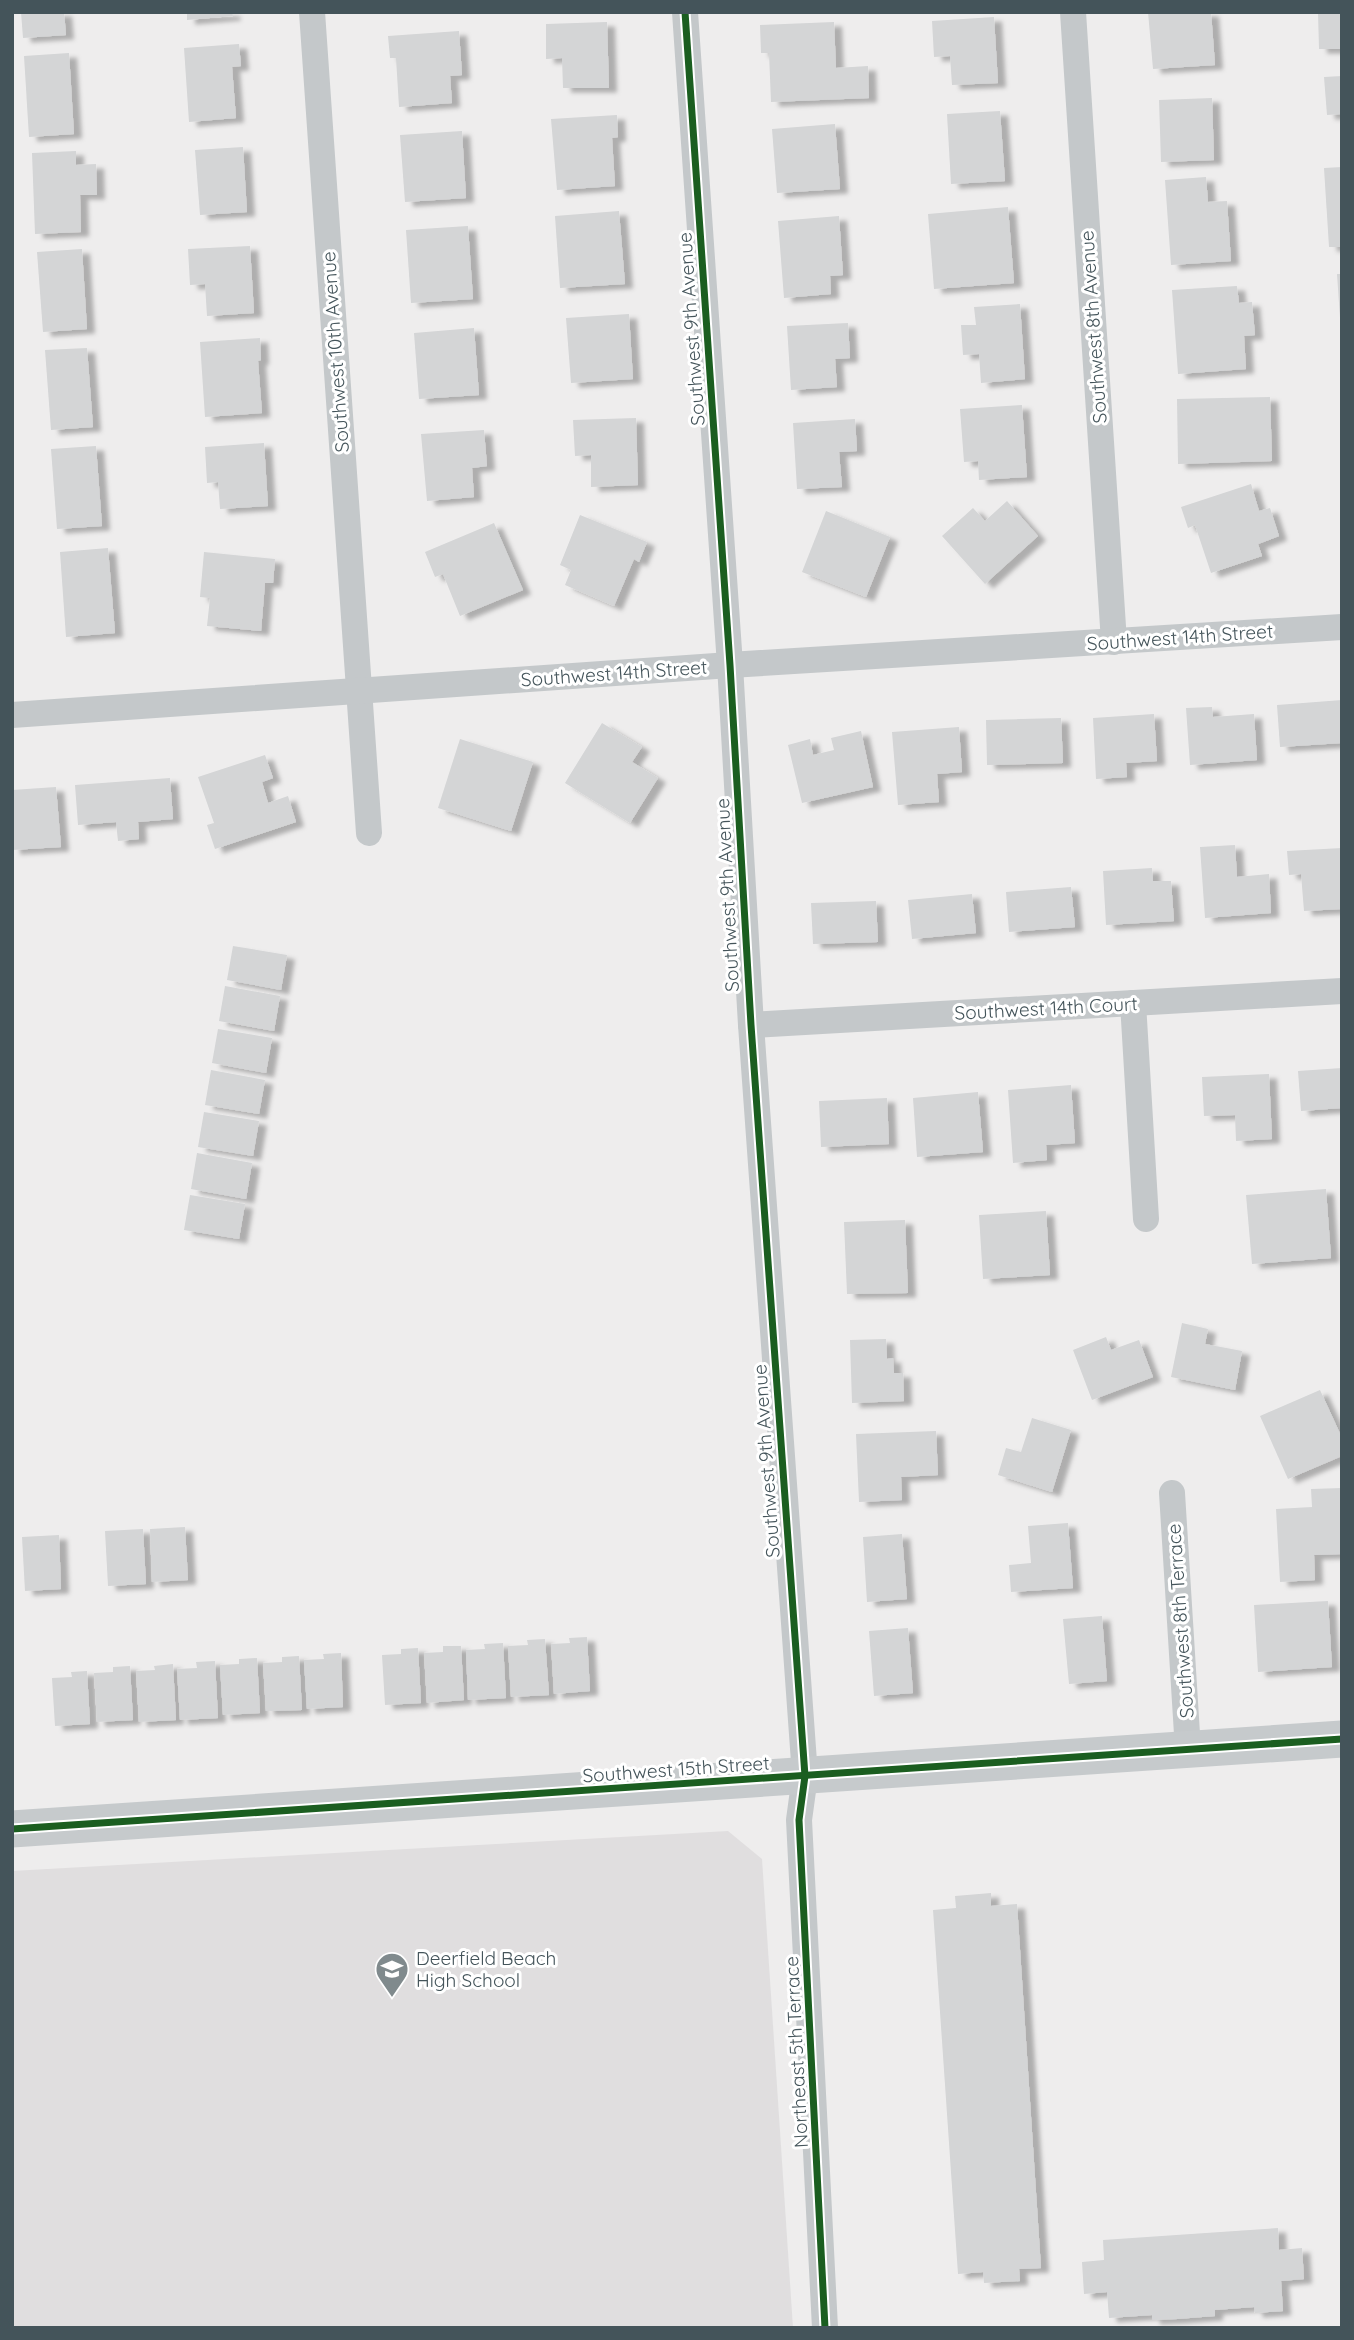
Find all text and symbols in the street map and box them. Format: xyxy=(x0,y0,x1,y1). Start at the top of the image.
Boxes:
street label: Southwest 8th Avenue xyxy=(1074,230,1112,424)
street label: Southwest 9th Avenue xyxy=(672,232,710,426)
street label: Southwest 10th Avenue xyxy=(316,251,354,453)
street label: Southwest 14th Street xyxy=(1086,619,1274,655)
street label: Southwest 14th Street xyxy=(520,655,708,691)
street label: Southwest 9th Avenue xyxy=(710,798,744,992)
street label: Southwest 14th Court xyxy=(954,991,1138,1025)
street label: Southwest 9th Avenue xyxy=(747,1364,785,1558)
street label: Southwest 8th Terrace xyxy=(1161,1523,1199,1719)
street label: Southwest 15th Street xyxy=(582,1750,770,1788)
place label: Deerfield Beach High School xyxy=(416,1946,556,1992)
school or university icon: Deerfield Beach High School xyxy=(373,1950,411,1999)
street label: Northeast 5th Terrace xyxy=(779,1956,813,2148)

